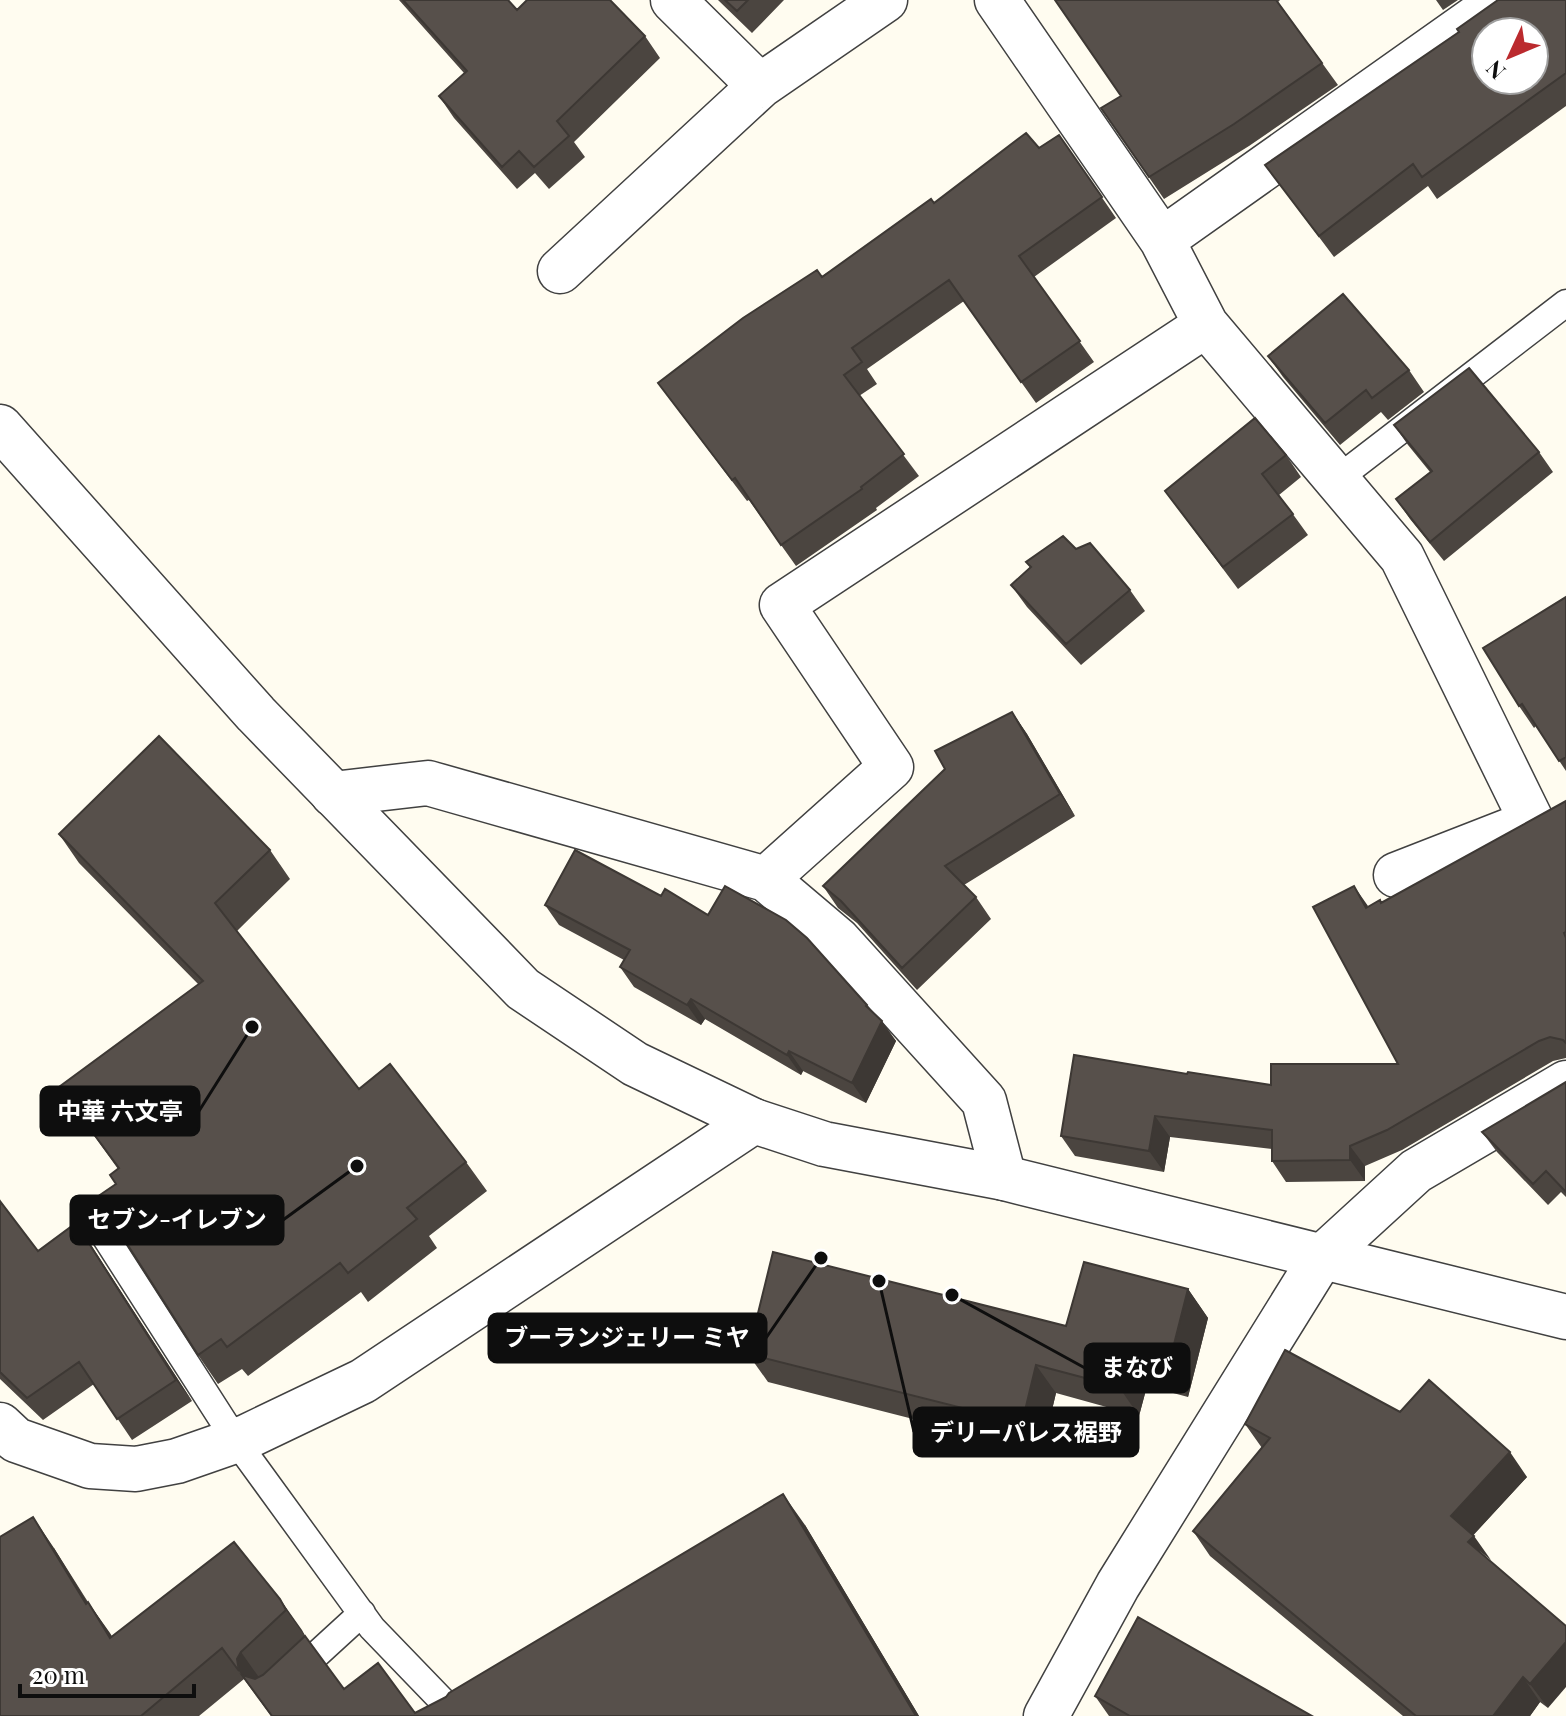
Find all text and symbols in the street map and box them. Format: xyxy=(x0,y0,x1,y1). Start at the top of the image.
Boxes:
north arrow xyxy=(1470,16,1550,96)
text: N xyxy=(1479,54,1511,87)
callout: 中華 六文亭 xyxy=(41,1087,199,1135)
text: 中華 六文亭 xyxy=(57,1094,183,1126)
callout: セブン-イレブン xyxy=(71,1196,283,1244)
text: セブン-イレブン xyxy=(87,1202,267,1234)
callout: ブーランジェリー ミヤ xyxy=(489,1314,766,1362)
text: ブーランジェリー ミヤ xyxy=(504,1320,750,1352)
callout: まなび xyxy=(1085,1344,1189,1392)
text: まなび xyxy=(1101,1350,1173,1382)
callout: デリーパレス裾野 xyxy=(914,1408,1138,1456)
text: デリーパレス裾野 xyxy=(930,1415,1122,1447)
scale bar xyxy=(20,1648,194,1698)
text: 20 m xyxy=(32,1658,85,1690)

